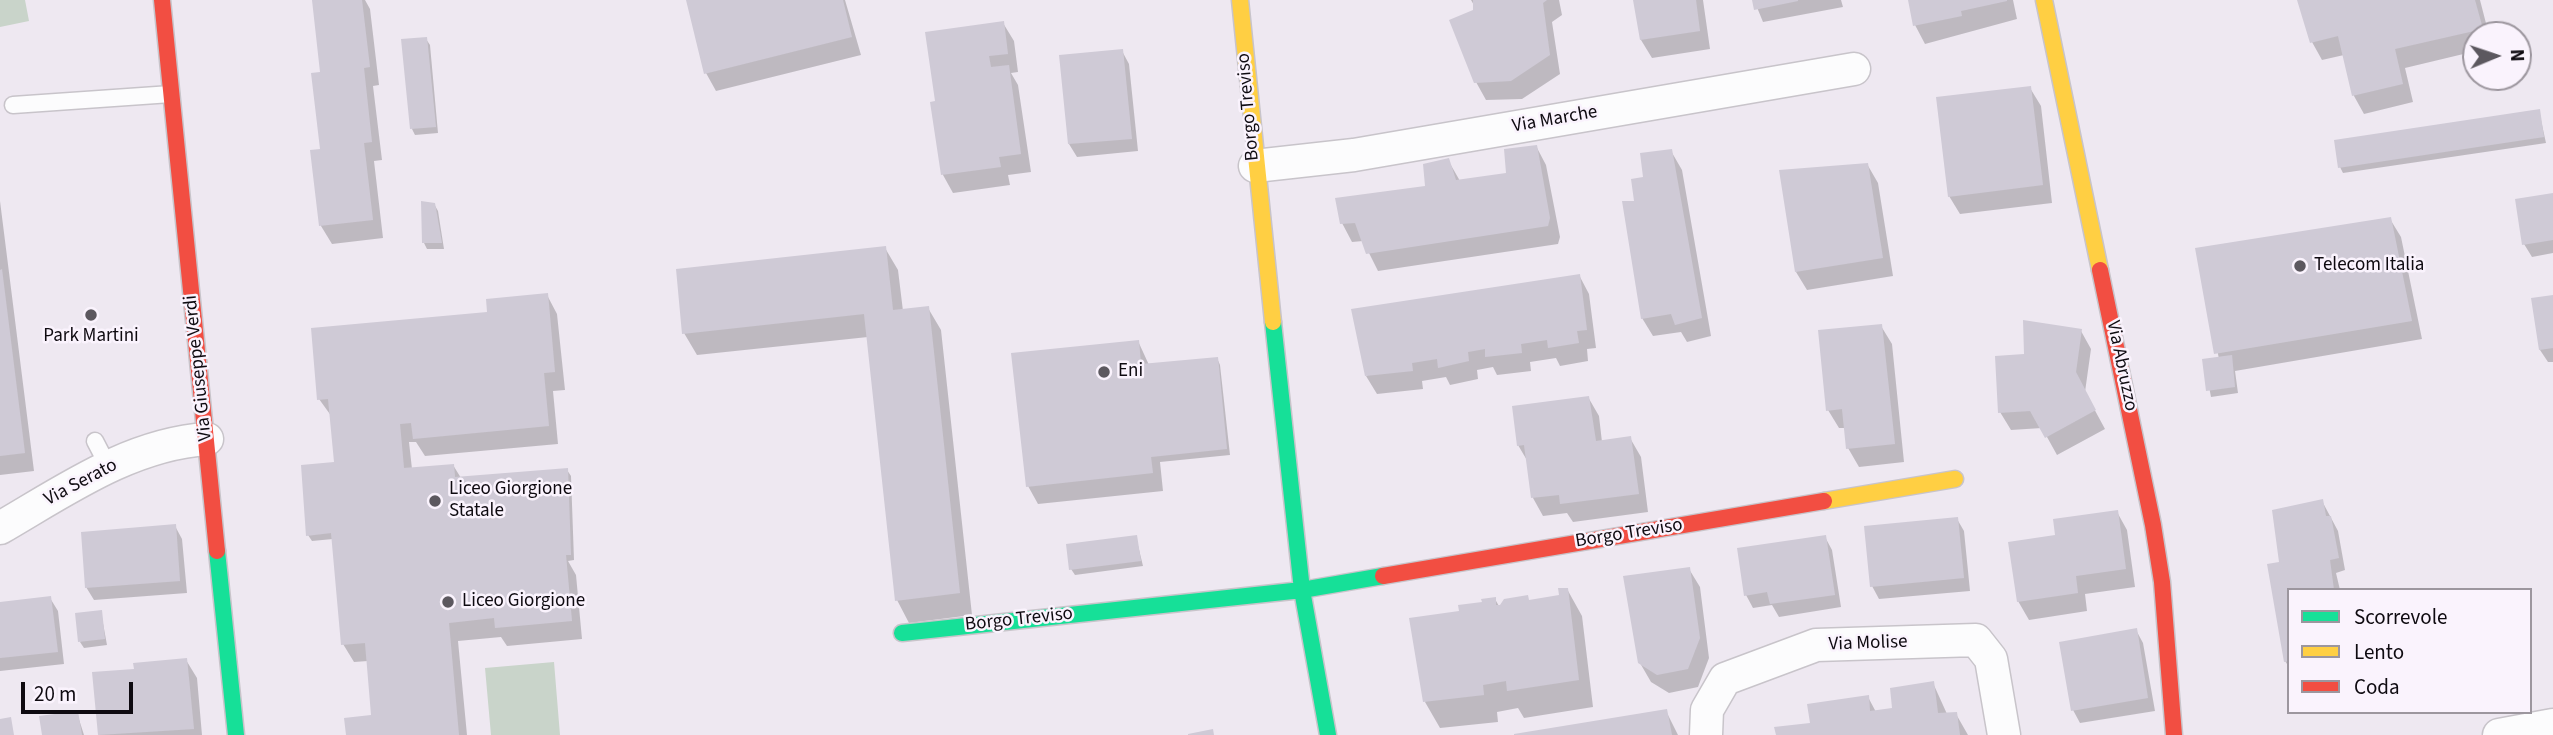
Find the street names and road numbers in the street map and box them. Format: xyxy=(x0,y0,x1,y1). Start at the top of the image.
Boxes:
street label: Borgo Treviso xyxy=(1233,52,1265,162)
street label: Via Marche xyxy=(1511,101,1599,139)
street label: Via Giuseppe Verdi xyxy=(180,294,218,442)
street label: Via Abruzzo xyxy=(2100,319,2142,413)
street label: Via Serato xyxy=(41,454,121,512)
street label: Borgo Treviso xyxy=(1574,514,1684,554)
street label: Borgo Treviso xyxy=(964,603,1074,637)
street label: Via Molise xyxy=(1828,631,1908,657)

